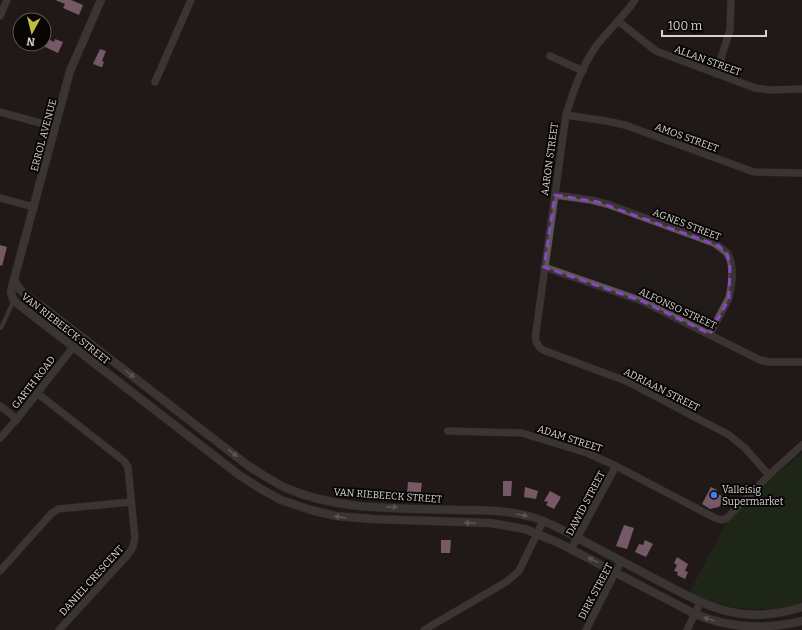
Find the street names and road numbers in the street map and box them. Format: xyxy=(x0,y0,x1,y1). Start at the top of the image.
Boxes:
street label: ALLAN STREET xyxy=(673,43,743,79)
street label: ERROL AVENUE xyxy=(29,98,59,173)
street label: AMOS STREET xyxy=(653,121,720,155)
street label: AARON STREET xyxy=(539,122,561,196)
street label: AGNES STREET xyxy=(651,206,723,243)
street label: ALFONSO STREET xyxy=(637,286,718,332)
street label: VAN RIEBEECK STREET xyxy=(19,291,112,367)
street label: GARTH ROAD xyxy=(9,354,58,411)
street label: ADRIAAN STREET xyxy=(622,366,702,414)
street label: ADAM STREET xyxy=(536,423,604,455)
street label: DAWID STREET xyxy=(564,469,608,538)
street label: VAN RIEBEECK STREET xyxy=(333,486,443,506)
street label: DANIEL CRESCENT xyxy=(57,543,127,618)
street label: DIRK STREET xyxy=(576,561,616,622)

